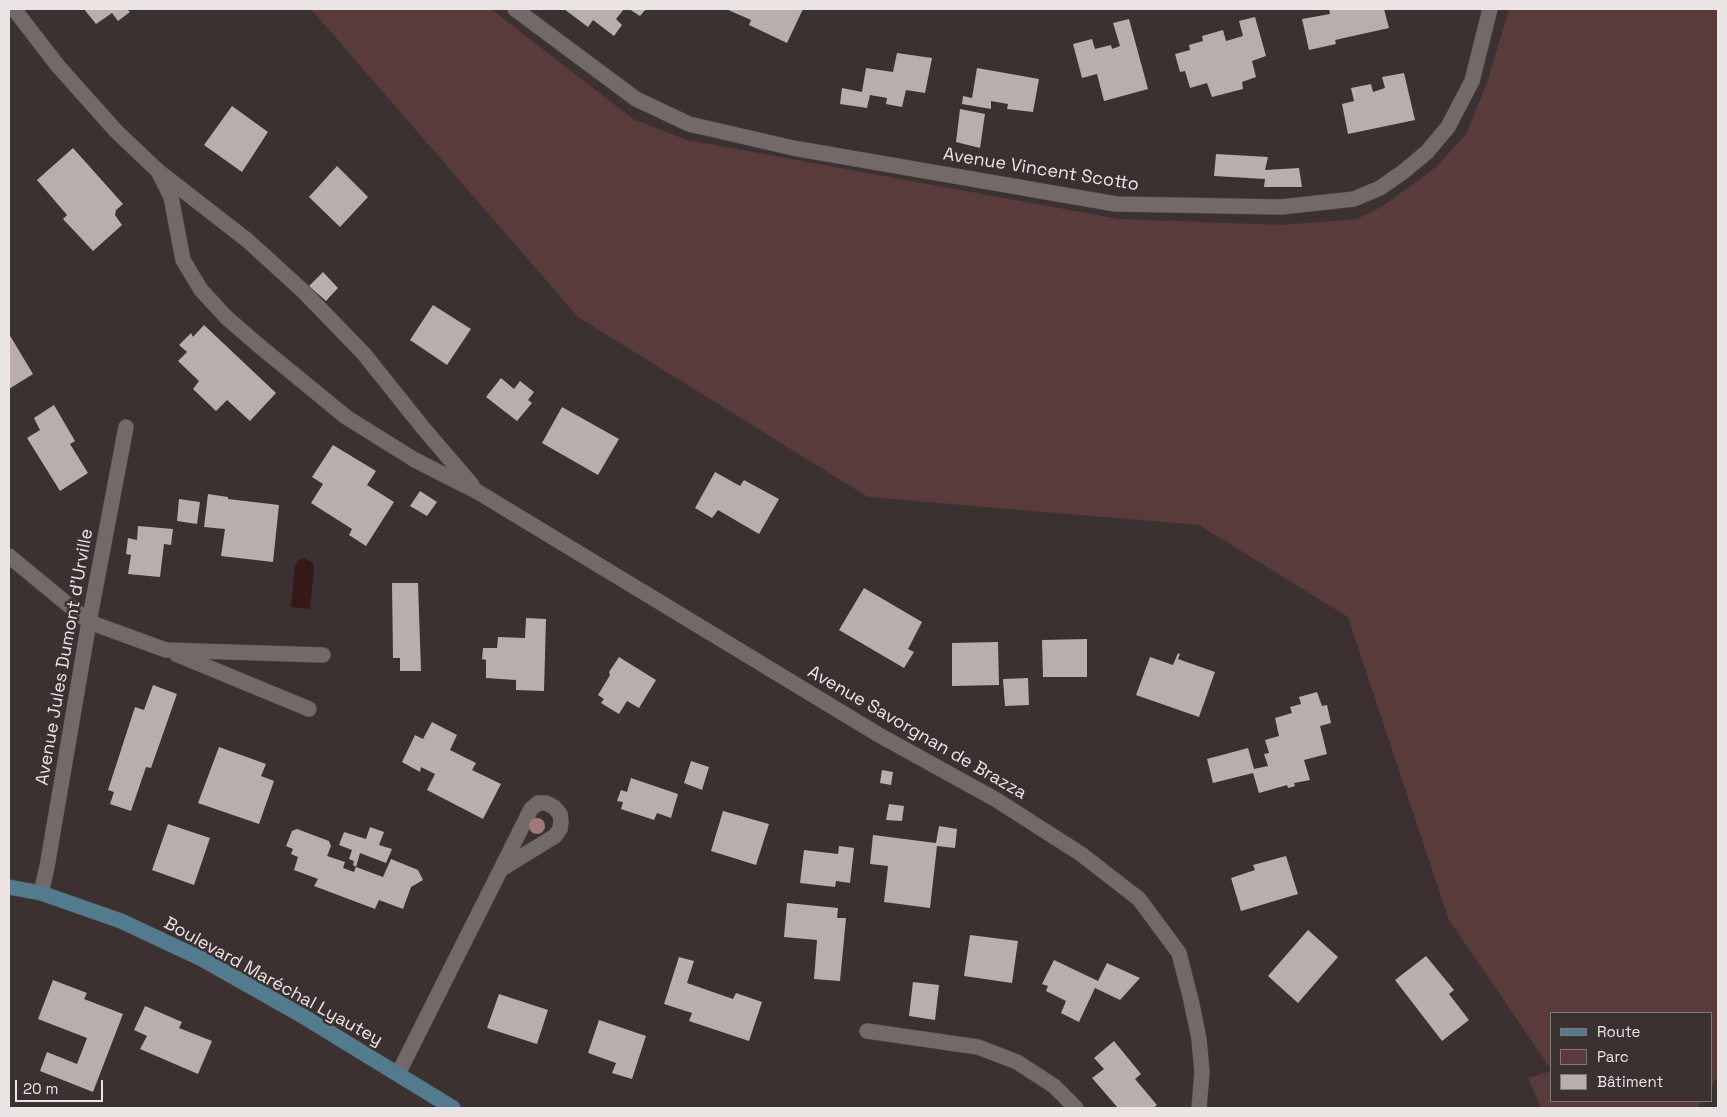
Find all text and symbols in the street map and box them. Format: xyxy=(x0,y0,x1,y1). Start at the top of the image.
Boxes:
street label: Avenue Vincent Scotto xyxy=(942,144,1140,196)
street label: Avenue Jules Dumont d'Urville xyxy=(32,527,98,787)
street label: Avenue Savorgnan de Brazza xyxy=(804,661,1030,805)
street label: Boulevard Maréchal Lyautey xyxy=(160,913,386,1051)
legend xyxy=(1550,1012,1712,1102)
text: Route xyxy=(1597,1022,1640,1041)
text: Parc xyxy=(1597,1047,1629,1066)
scale bar xyxy=(18,1070,105,1102)
text: Bâtiment xyxy=(1597,1072,1663,1091)
text: 20 m xyxy=(23,1079,58,1098)

